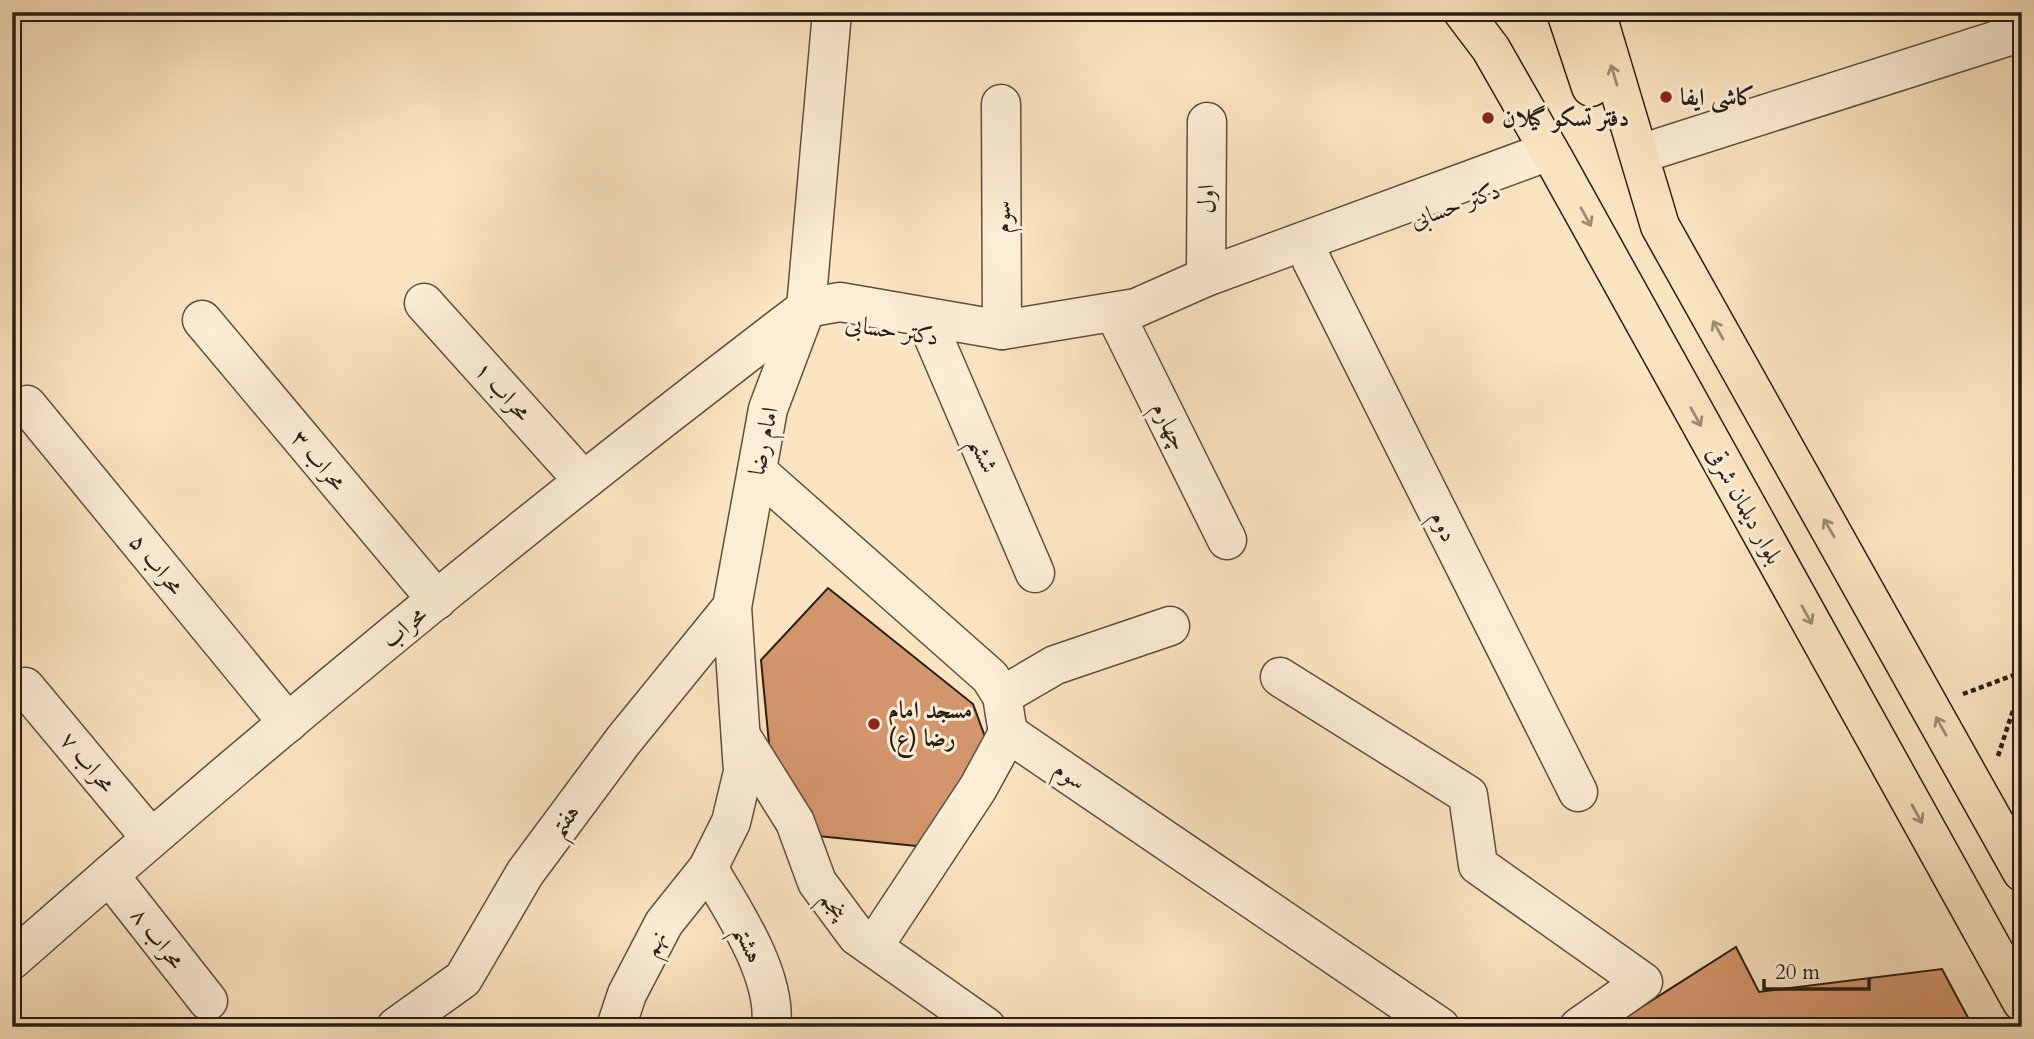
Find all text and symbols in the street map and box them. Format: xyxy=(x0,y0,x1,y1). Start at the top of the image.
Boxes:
one-way arrow xyxy=(1607,64,1620,86)
place label: کاشی ایفا xyxy=(1680,81,1755,114)
marker: کاشی ایفا xyxy=(1658,89,1674,105)
place label: دفتر تسکو گیلان xyxy=(1502,102,1629,135)
marker: دفتر تسکو گیلان xyxy=(1480,110,1496,126)
street label: دکتر حسابی xyxy=(1405,174,1505,237)
street label: اول xyxy=(1190,184,1223,214)
street label: سوم xyxy=(986,201,1023,233)
one-way arrow xyxy=(1579,207,1593,227)
street label: دکتر حسابی xyxy=(843,307,941,354)
one-way arrow xyxy=(1711,320,1725,340)
street label: محراب ۱ xyxy=(467,354,539,429)
street label: چهارم xyxy=(1140,396,1196,458)
street label: امام رضا xyxy=(740,404,791,479)
one-way arrow xyxy=(1689,406,1703,426)
street label: محراب ۳ xyxy=(283,423,354,498)
street label: ششم xyxy=(955,432,1006,481)
street label: بلوار دیلمان شرقی xyxy=(1699,440,1791,570)
street label: دوم xyxy=(1418,505,1465,549)
one-way arrow xyxy=(1822,519,1836,539)
street label: محراب ۵ xyxy=(122,526,192,603)
street label: محراب xyxy=(374,598,435,656)
one-way arrow xyxy=(1800,605,1814,625)
place label: مسجد امام رضا (ع) xyxy=(888,694,972,758)
marker: مسجد امام رضا (ع) xyxy=(866,716,882,732)
one-way arrow xyxy=(1934,717,1948,737)
street label: محراب ۷ xyxy=(52,725,123,800)
street label: سوم xyxy=(1045,753,1093,802)
street label: هفتم xyxy=(541,797,593,848)
one-way arrow xyxy=(1910,804,1924,824)
street label: پنجم xyxy=(808,884,857,931)
street label: محراب ۸ xyxy=(123,900,193,977)
street label: هشتم xyxy=(719,920,771,971)
street label: نهم xyxy=(634,924,679,965)
scale bar xyxy=(1764,948,1870,992)
text: 20 m xyxy=(1775,958,1820,987)

